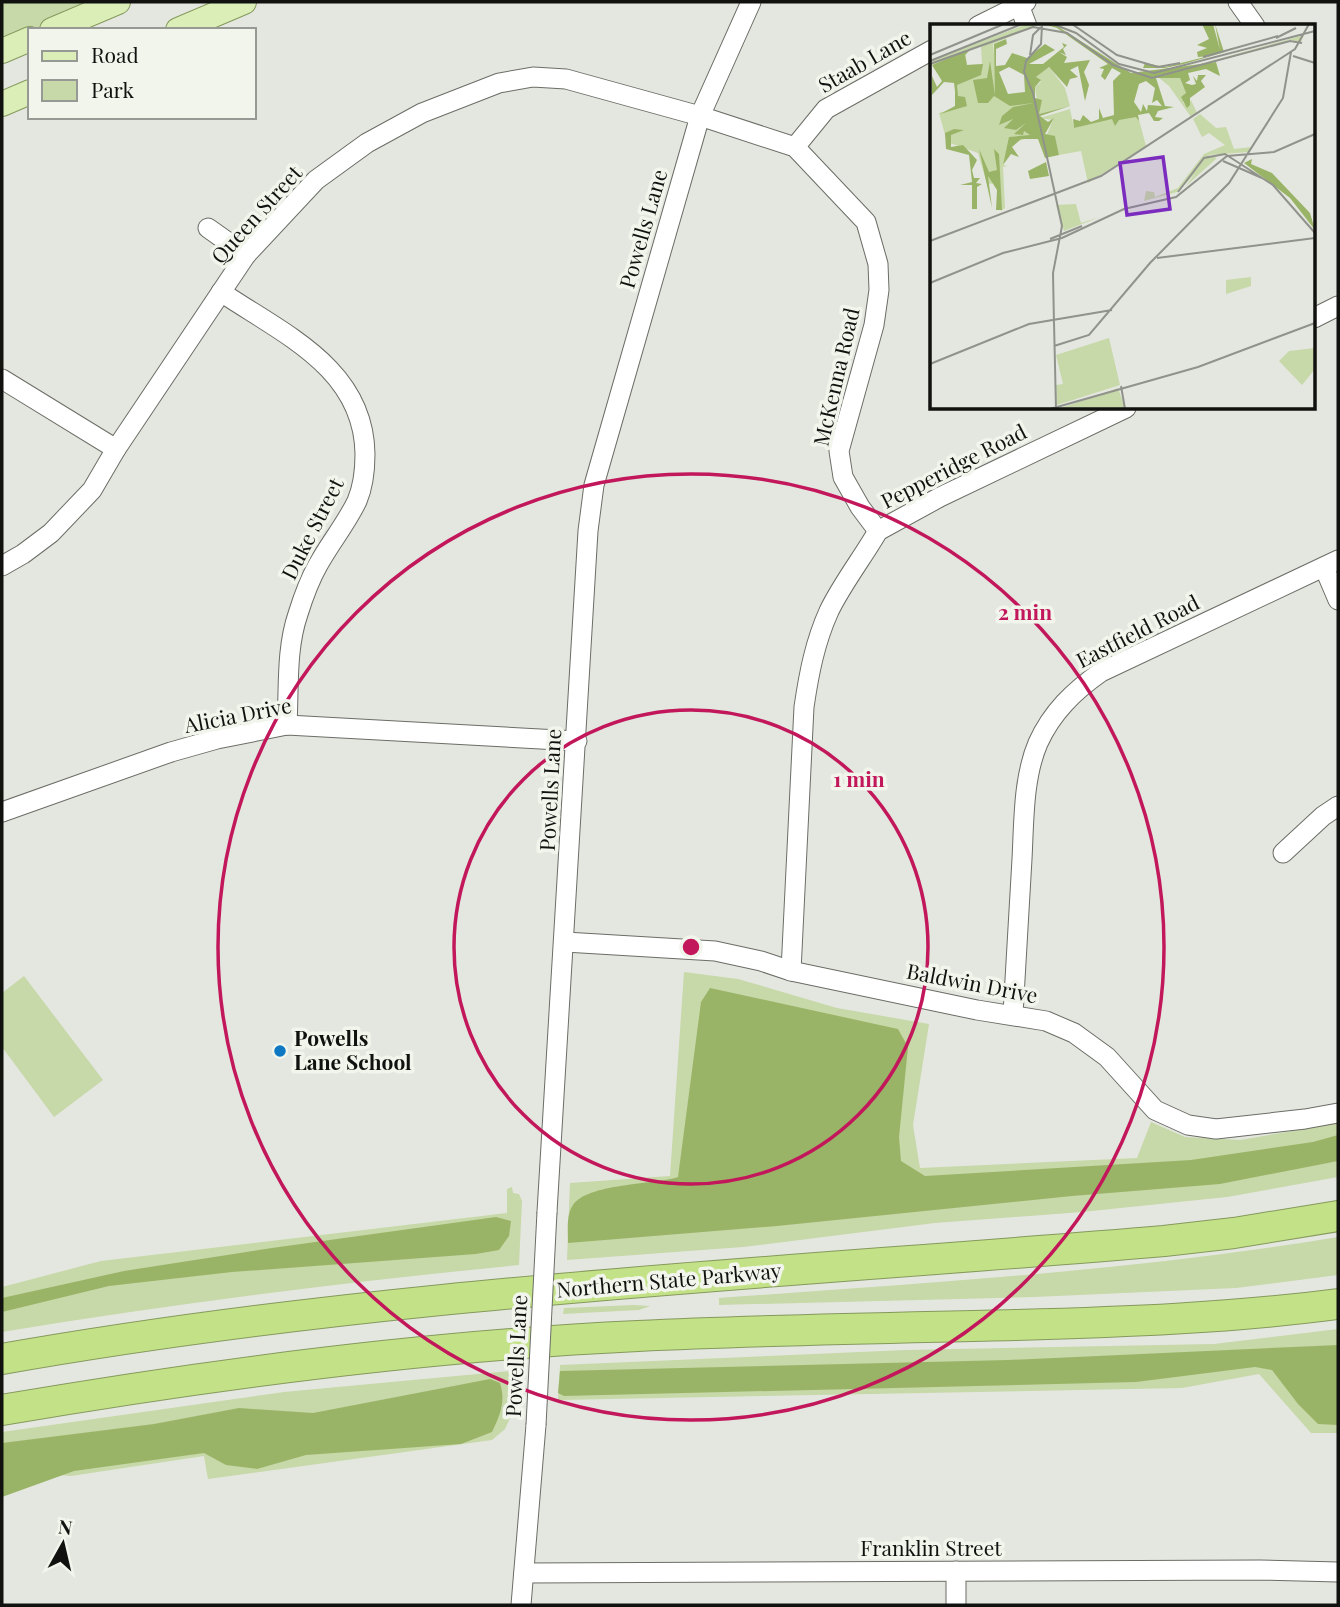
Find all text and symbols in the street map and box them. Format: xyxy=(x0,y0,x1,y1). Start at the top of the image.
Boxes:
street label: Staab Lane xyxy=(813,22,915,98)
inset map xyxy=(930,24,1316,410)
legend xyxy=(28,28,256,119)
text: Road xyxy=(91,40,139,68)
text: Park xyxy=(91,75,135,103)
street label: Queen Street xyxy=(204,158,308,269)
street label: Powells Lane xyxy=(612,166,672,291)
street label: McKenna Road xyxy=(806,305,865,448)
street label: Pepperidge Road xyxy=(875,416,1031,514)
street label: Duke Street xyxy=(274,472,349,584)
street label: Eastfield Road xyxy=(1071,587,1203,673)
text: 2 min xyxy=(998,597,1052,625)
street label: Alicia Drive xyxy=(181,690,294,738)
street label: Powells Lane xyxy=(532,728,566,852)
text: 1 min xyxy=(833,764,885,792)
centre of rings xyxy=(679,935,703,959)
street label: Baldwin Drive xyxy=(904,956,1040,1008)
place label: Powells Lane School xyxy=(294,1023,412,1075)
marker: Powells Lane School xyxy=(272,1043,288,1059)
street label: Northern State Parkway xyxy=(555,1255,783,1303)
street label: Powells Lane xyxy=(498,1294,532,1418)
north arrow xyxy=(28,1509,98,1579)
text: N xyxy=(57,1512,74,1540)
street label: Franklin Street xyxy=(860,1533,1002,1561)

